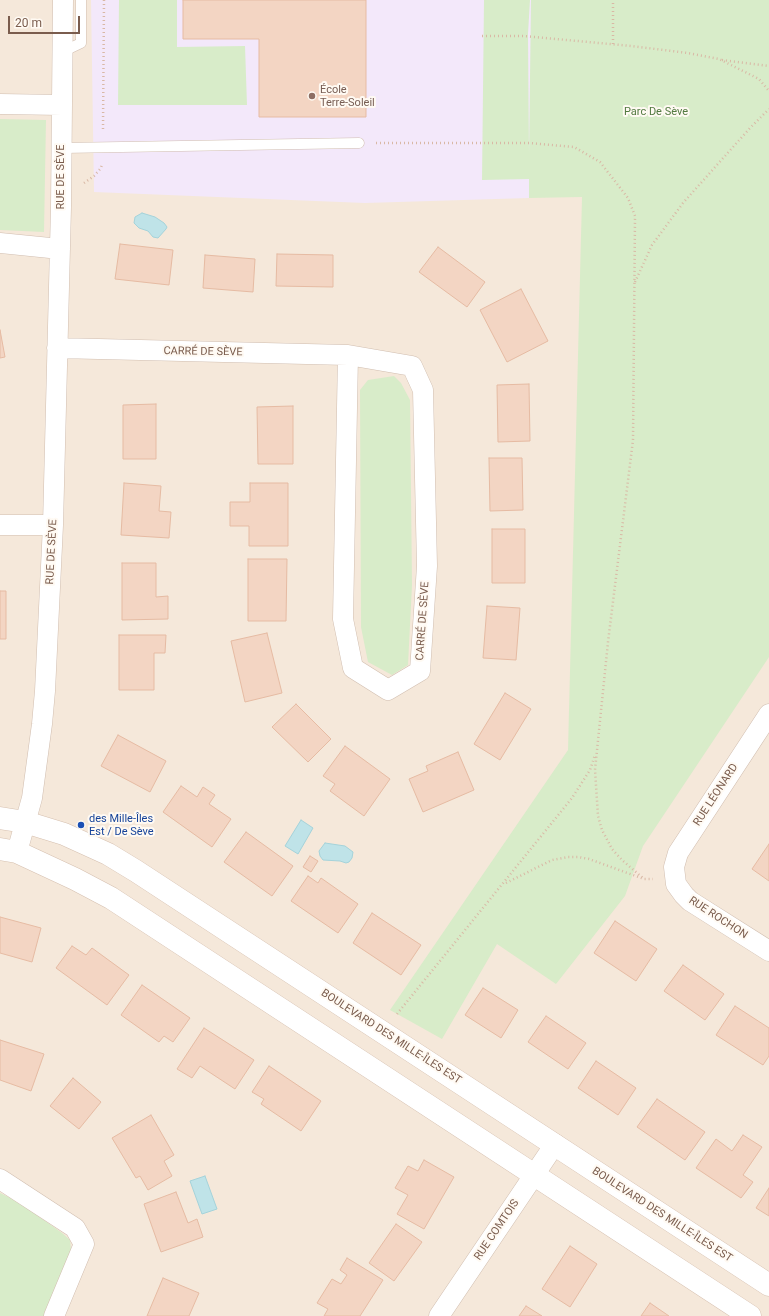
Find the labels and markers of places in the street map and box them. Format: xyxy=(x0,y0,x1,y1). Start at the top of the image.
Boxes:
place label: École Terre-Soleil xyxy=(320,83,375,109)
marker: École Terre-Soleil xyxy=(307,91,317,101)
place label: des Mille-Îles Est / De Sève xyxy=(89,812,154,838)
marker: des Mille-Îles Est / De Sève xyxy=(76,820,86,830)

